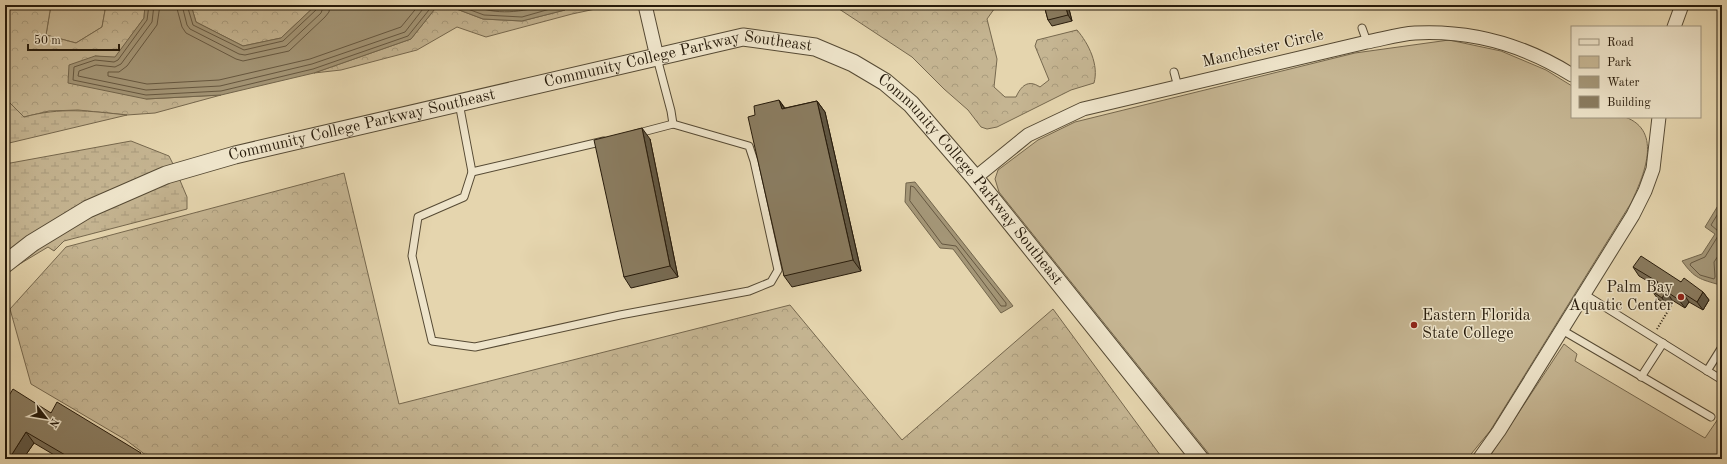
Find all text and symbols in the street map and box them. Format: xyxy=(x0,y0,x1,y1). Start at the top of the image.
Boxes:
scale bar xyxy=(28,26,119,52)
legend xyxy=(1571,26,1701,118)
street label: Manchester Circle xyxy=(1201,27,1325,71)
street label: Community College Parkway Southeast xyxy=(543,29,813,91)
text: 50 m xyxy=(34,34,61,47)
text: Road xyxy=(1607,37,1634,49)
text: Park xyxy=(1607,57,1632,69)
street label: Community College Parkway Southeast xyxy=(875,72,1066,288)
text: Water xyxy=(1607,77,1640,89)
street label: Community College Parkway Southeast xyxy=(227,87,497,164)
text: Building xyxy=(1607,97,1651,109)
place label: Palm Bay Aquatic Center xyxy=(1569,280,1674,314)
marker: Palm Bay Aquatic Center xyxy=(1676,292,1686,302)
place label: Eastern Florida State College xyxy=(1422,308,1531,342)
marker: Eastern Florida State College xyxy=(1409,320,1419,330)
north arrow xyxy=(26,398,66,438)
text: N xyxy=(46,416,60,429)

